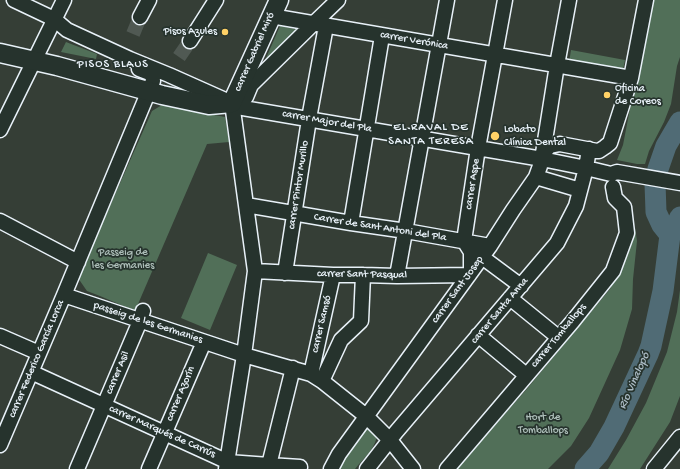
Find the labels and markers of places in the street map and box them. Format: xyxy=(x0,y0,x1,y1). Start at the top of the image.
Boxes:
place label: Pisos Azules xyxy=(163,25,217,39)
marker: Pisos Azules xyxy=(220,27,230,37)
place label: Oficina de Coreos xyxy=(615,82,661,108)
marker: Oficina de Coreos xyxy=(602,90,612,100)
place label: Lobato Clínica Dental xyxy=(504,123,566,149)
marker: Lobato Clínica Dental xyxy=(489,130,501,142)

